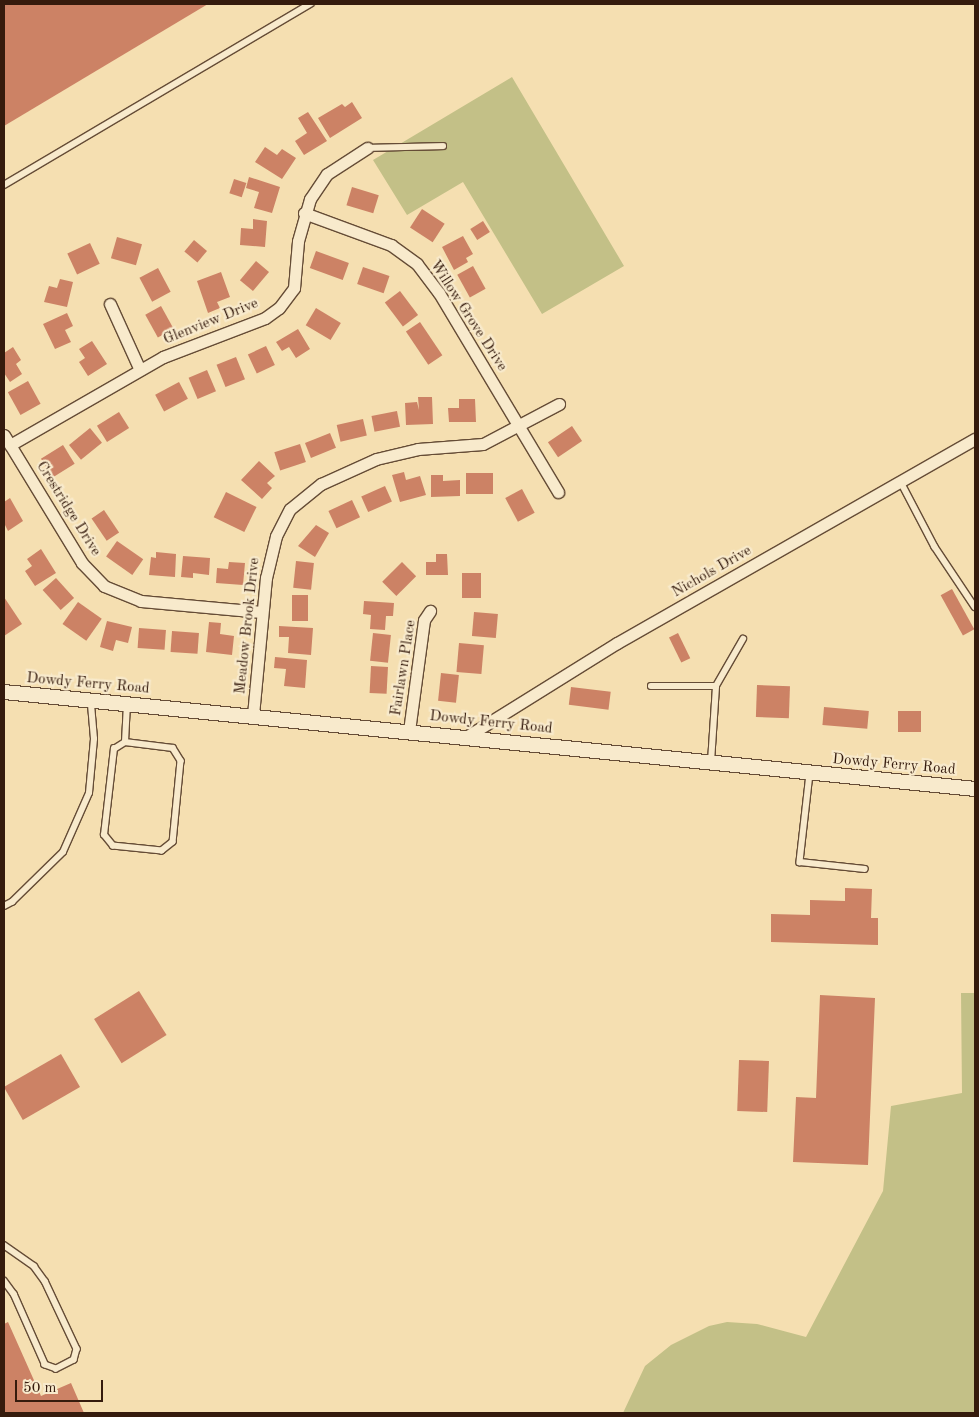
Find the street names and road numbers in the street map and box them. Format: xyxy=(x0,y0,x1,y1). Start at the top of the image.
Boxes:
street label: Willow Grove Drive xyxy=(425,257,511,375)
street label: Glenview Drive xyxy=(161,295,261,349)
street label: Crestridge Drive xyxy=(32,458,104,560)
street label: Nichols Drive xyxy=(669,542,755,602)
street label: Meadow Brook Drive xyxy=(232,557,264,695)
street label: Fairlawn Place xyxy=(388,619,420,717)
street label: Dowdy Ferry Road xyxy=(26,670,150,698)
street label: Dowdy Ferry Road xyxy=(429,708,553,738)
street label: Dowdy Ferry Road xyxy=(832,751,956,779)

